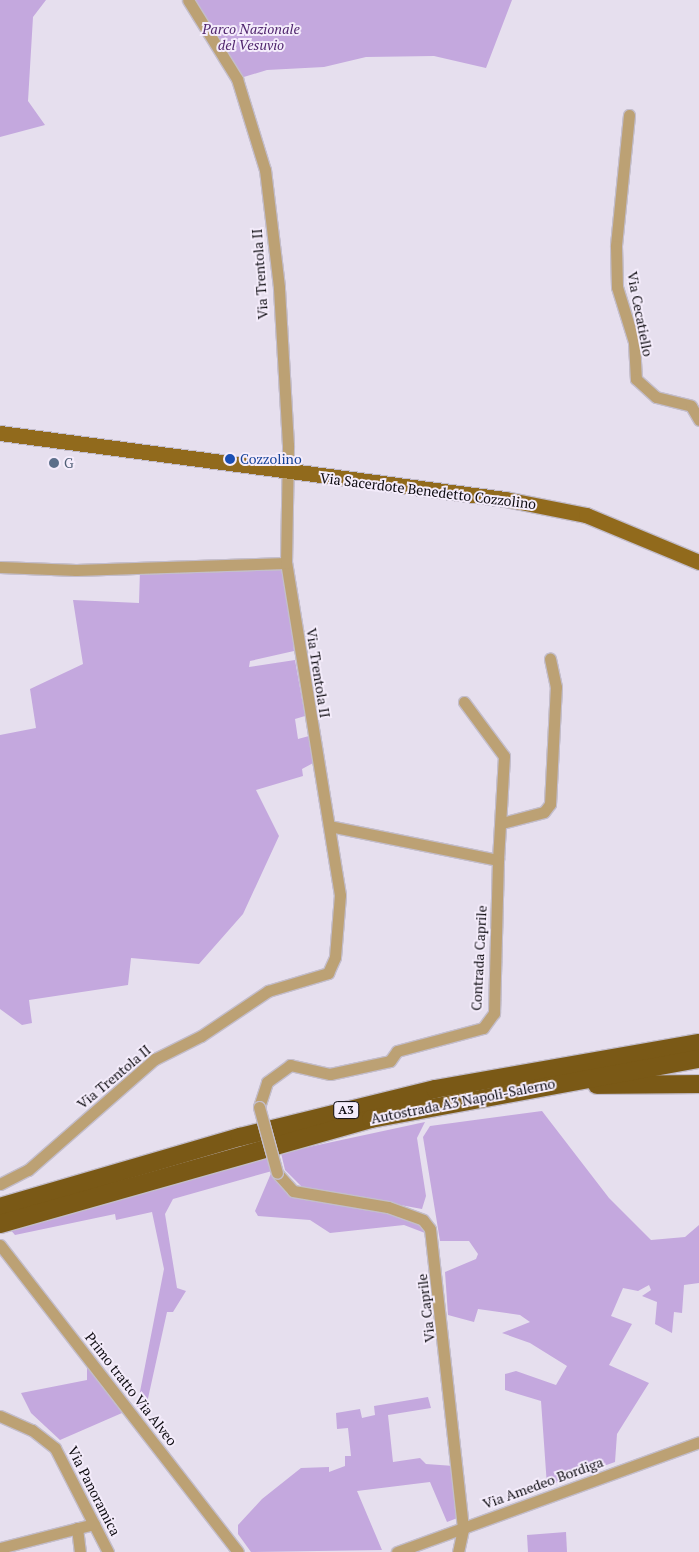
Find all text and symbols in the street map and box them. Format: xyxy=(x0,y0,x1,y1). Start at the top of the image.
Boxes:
park label: Parco Nazionale del Vesuvio xyxy=(202,21,300,54)
street label: Via Trentola II xyxy=(248,228,272,320)
street label: Via Cecatiello xyxy=(624,270,656,358)
place label: Cozzolino xyxy=(240,451,302,467)
marker: Cozzolino xyxy=(224,453,236,465)
place label: G xyxy=(64,455,74,471)
marker: G xyxy=(48,457,60,469)
street label: Via Sacerdote Benedetto Cozzolino xyxy=(319,469,537,513)
street label: Via Trentola II xyxy=(303,627,333,719)
street label: Contrada Caprile xyxy=(468,905,490,1011)
street label: Via Trentola II xyxy=(74,1041,154,1113)
street label: Autostrada A3 Napoli-Salerno xyxy=(369,1075,557,1127)
road number: A3 xyxy=(332,1100,360,1120)
street label: Via Caprile xyxy=(413,1273,439,1343)
street label: Primo tratto Via Alveo xyxy=(81,1329,181,1449)
street label: Via Panoramica xyxy=(64,1444,124,1538)
street label: Via Amedeo Bordiga xyxy=(480,1453,606,1513)

